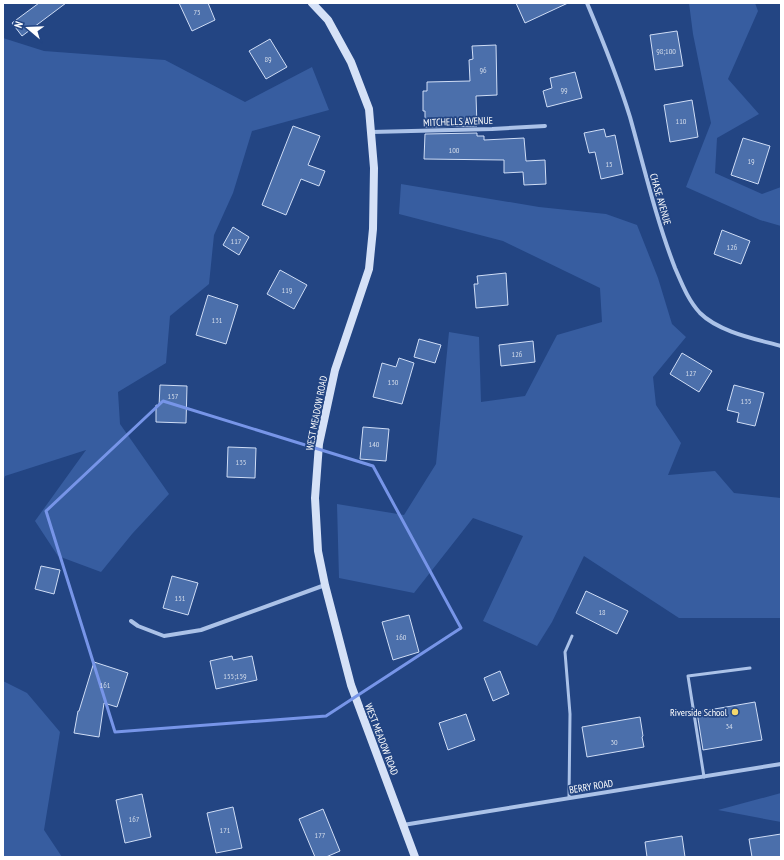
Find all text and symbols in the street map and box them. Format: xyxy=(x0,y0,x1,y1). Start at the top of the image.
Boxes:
house number: 75 xyxy=(193,7,201,17)
north arrow xyxy=(8,8,48,48)
text: N xyxy=(11,20,26,30)
house number: 98;100 xyxy=(656,46,676,56)
house number: 89 xyxy=(264,54,272,64)
house number: 96 xyxy=(479,65,487,75)
house number: 99 xyxy=(560,85,568,95)
street label: MITCHELLS AVENUE xyxy=(423,114,493,129)
house number: 110 xyxy=(676,116,687,126)
house number: 100 xyxy=(449,145,460,155)
house number: 19 xyxy=(747,156,755,166)
house number: 15 xyxy=(605,159,613,169)
street label: CHASE AVENUE xyxy=(647,172,674,227)
house number: 117 xyxy=(231,236,242,246)
house number: 126 xyxy=(727,242,738,252)
house number: 119 xyxy=(282,285,293,295)
house number: 131 xyxy=(212,315,223,325)
house number: 126 xyxy=(512,349,523,359)
house number: 127 xyxy=(686,368,697,378)
street label: WEST MEADOW ROAD xyxy=(303,375,330,452)
house number: 130 xyxy=(388,377,399,387)
house number: 157 xyxy=(168,391,179,401)
house number: 135 xyxy=(741,396,751,406)
house number: 140 xyxy=(369,439,380,449)
house number: 135 xyxy=(236,457,246,467)
house number: 151 xyxy=(175,593,186,603)
house number: 18 xyxy=(598,607,606,617)
house number: 160 xyxy=(396,632,407,642)
house number: 155;159 xyxy=(223,671,247,681)
house number: 161 xyxy=(100,680,111,690)
street label: WEST MEADOW ROAD xyxy=(362,701,401,777)
place label: Riverside School xyxy=(670,706,728,719)
marker: Riverside School xyxy=(730,707,740,717)
house number: 34 xyxy=(725,721,733,731)
house number: 30 xyxy=(610,737,618,747)
street label: BERRY ROAD xyxy=(568,777,614,796)
house number: 167 xyxy=(129,814,140,824)
house number: 171 xyxy=(220,825,231,835)
house number: 177 xyxy=(315,830,326,840)

